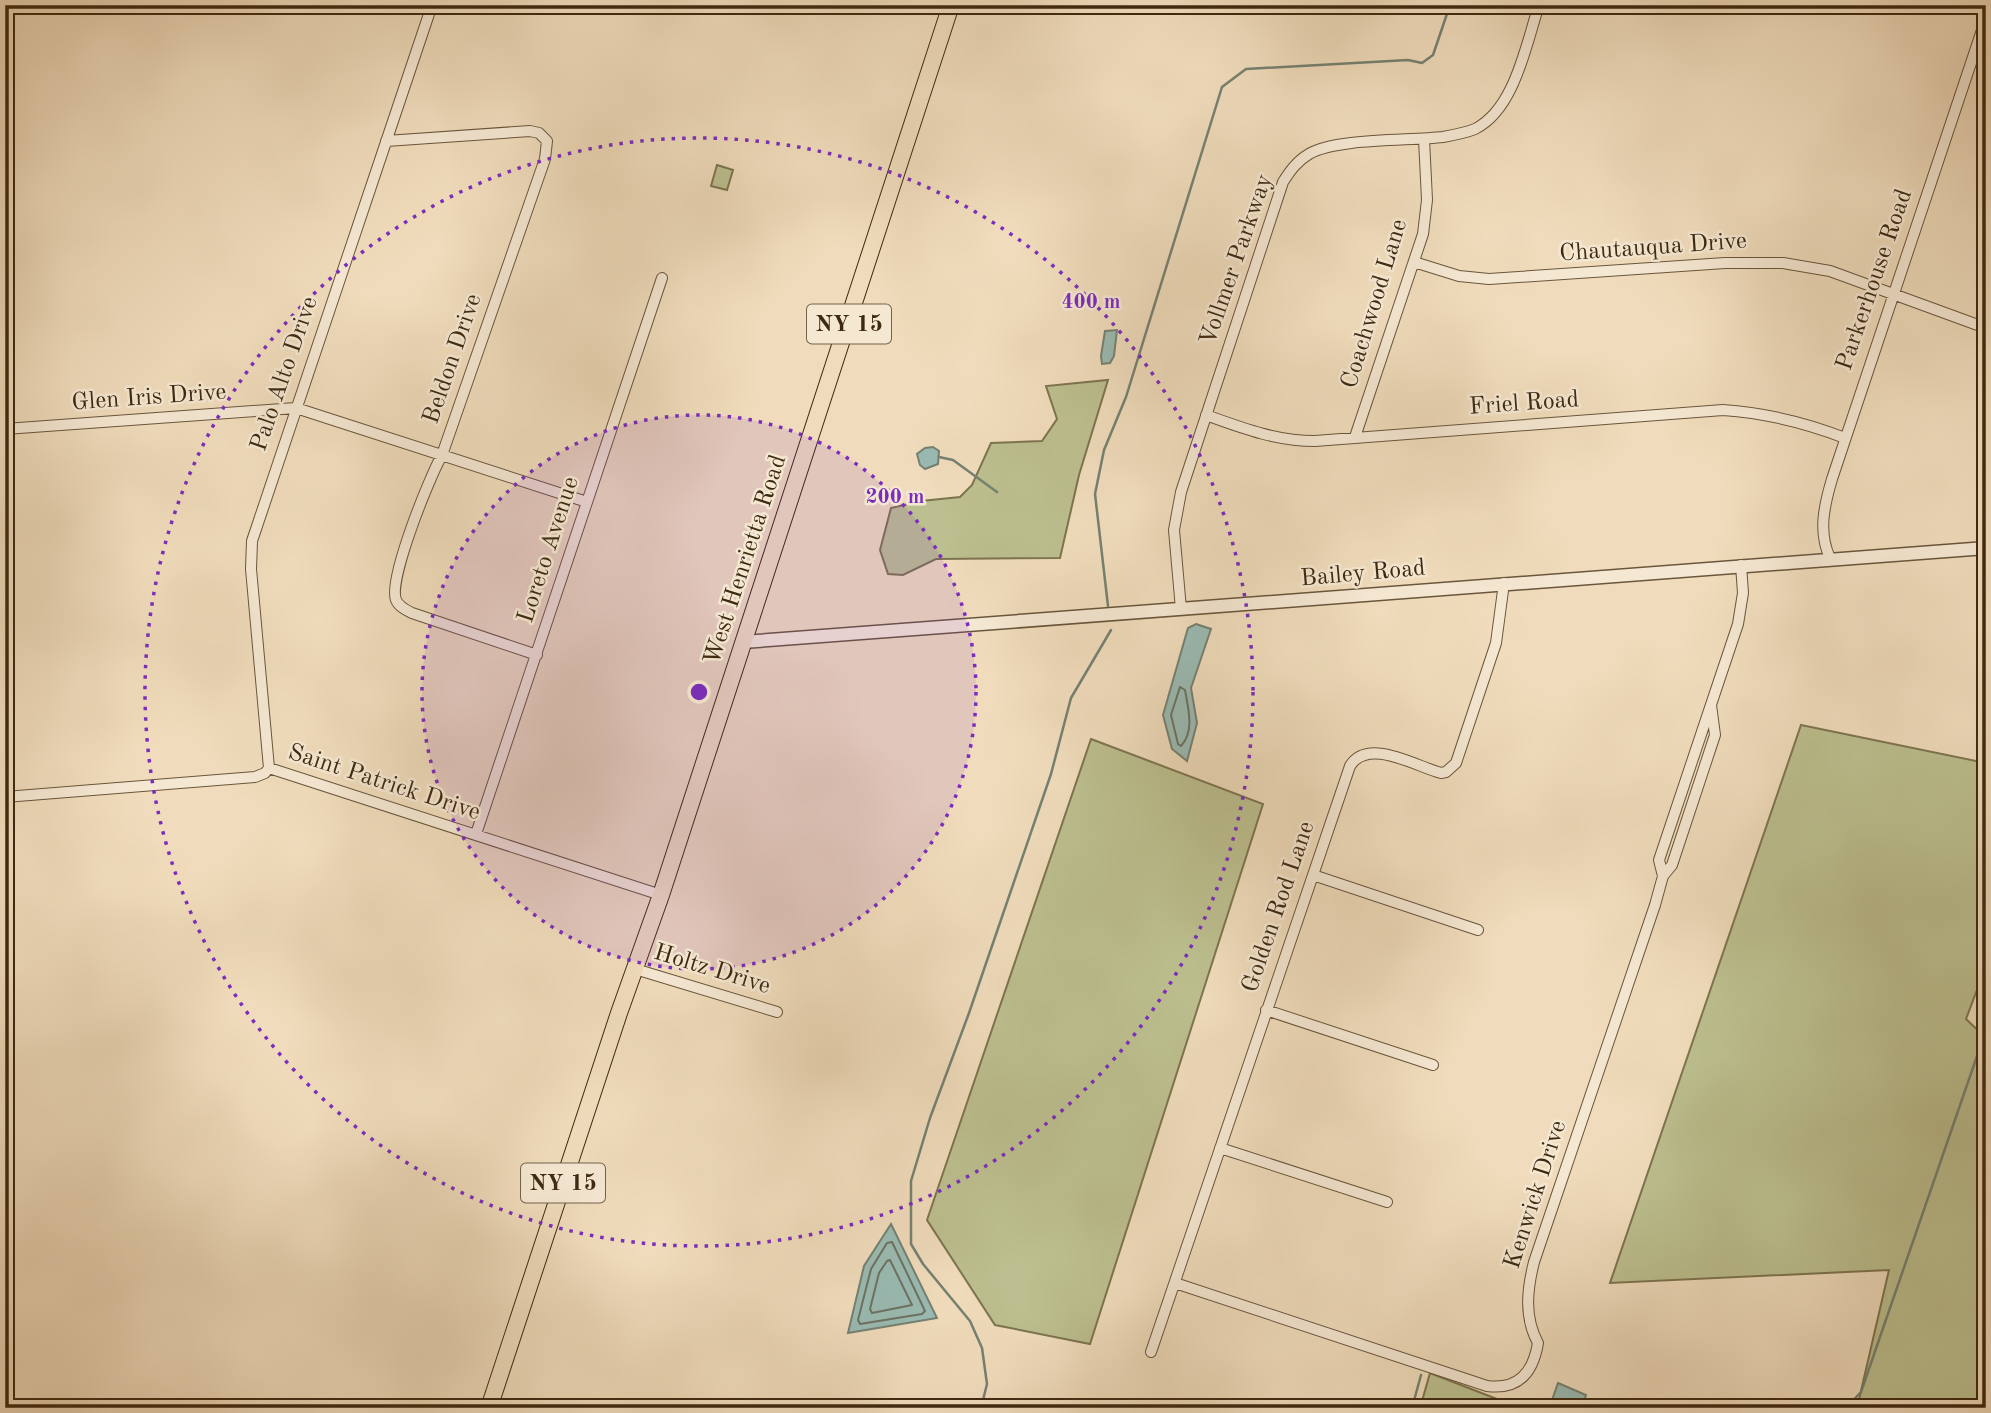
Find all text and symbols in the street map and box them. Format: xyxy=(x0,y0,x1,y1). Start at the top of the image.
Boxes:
street label: Vollmer Parkway xyxy=(1196,171,1278,349)
street label: Parkerhouse Road xyxy=(1833,186,1917,374)
street label: Coachwood Lane xyxy=(1338,216,1412,392)
street label: Chautauqua Drive xyxy=(1558,229,1748,267)
street label: Beldon Drive xyxy=(420,291,486,427)
text: 400 m xyxy=(1061,292,1121,313)
street label: Palo Alto Drive xyxy=(247,294,323,454)
road number: NY 15 xyxy=(807,304,891,344)
street label: Glen Iris Drive xyxy=(71,381,227,415)
street label: Friel Road xyxy=(1468,388,1580,420)
street label: West Henrietta Road xyxy=(701,452,791,668)
street label: Loreto Avenue xyxy=(514,474,584,626)
text: 200 m xyxy=(865,487,925,508)
street label: Bailey Road xyxy=(1300,557,1426,591)
centre of rings xyxy=(687,680,711,704)
street label: Saint Patrick Drive xyxy=(285,741,483,825)
street label: Golden Rod Lane xyxy=(1238,818,1320,996)
street label: Holtz Drive xyxy=(651,941,773,999)
street label: Kenwick Drive xyxy=(1501,1118,1571,1272)
road number: NY 15 xyxy=(521,1164,605,1202)

